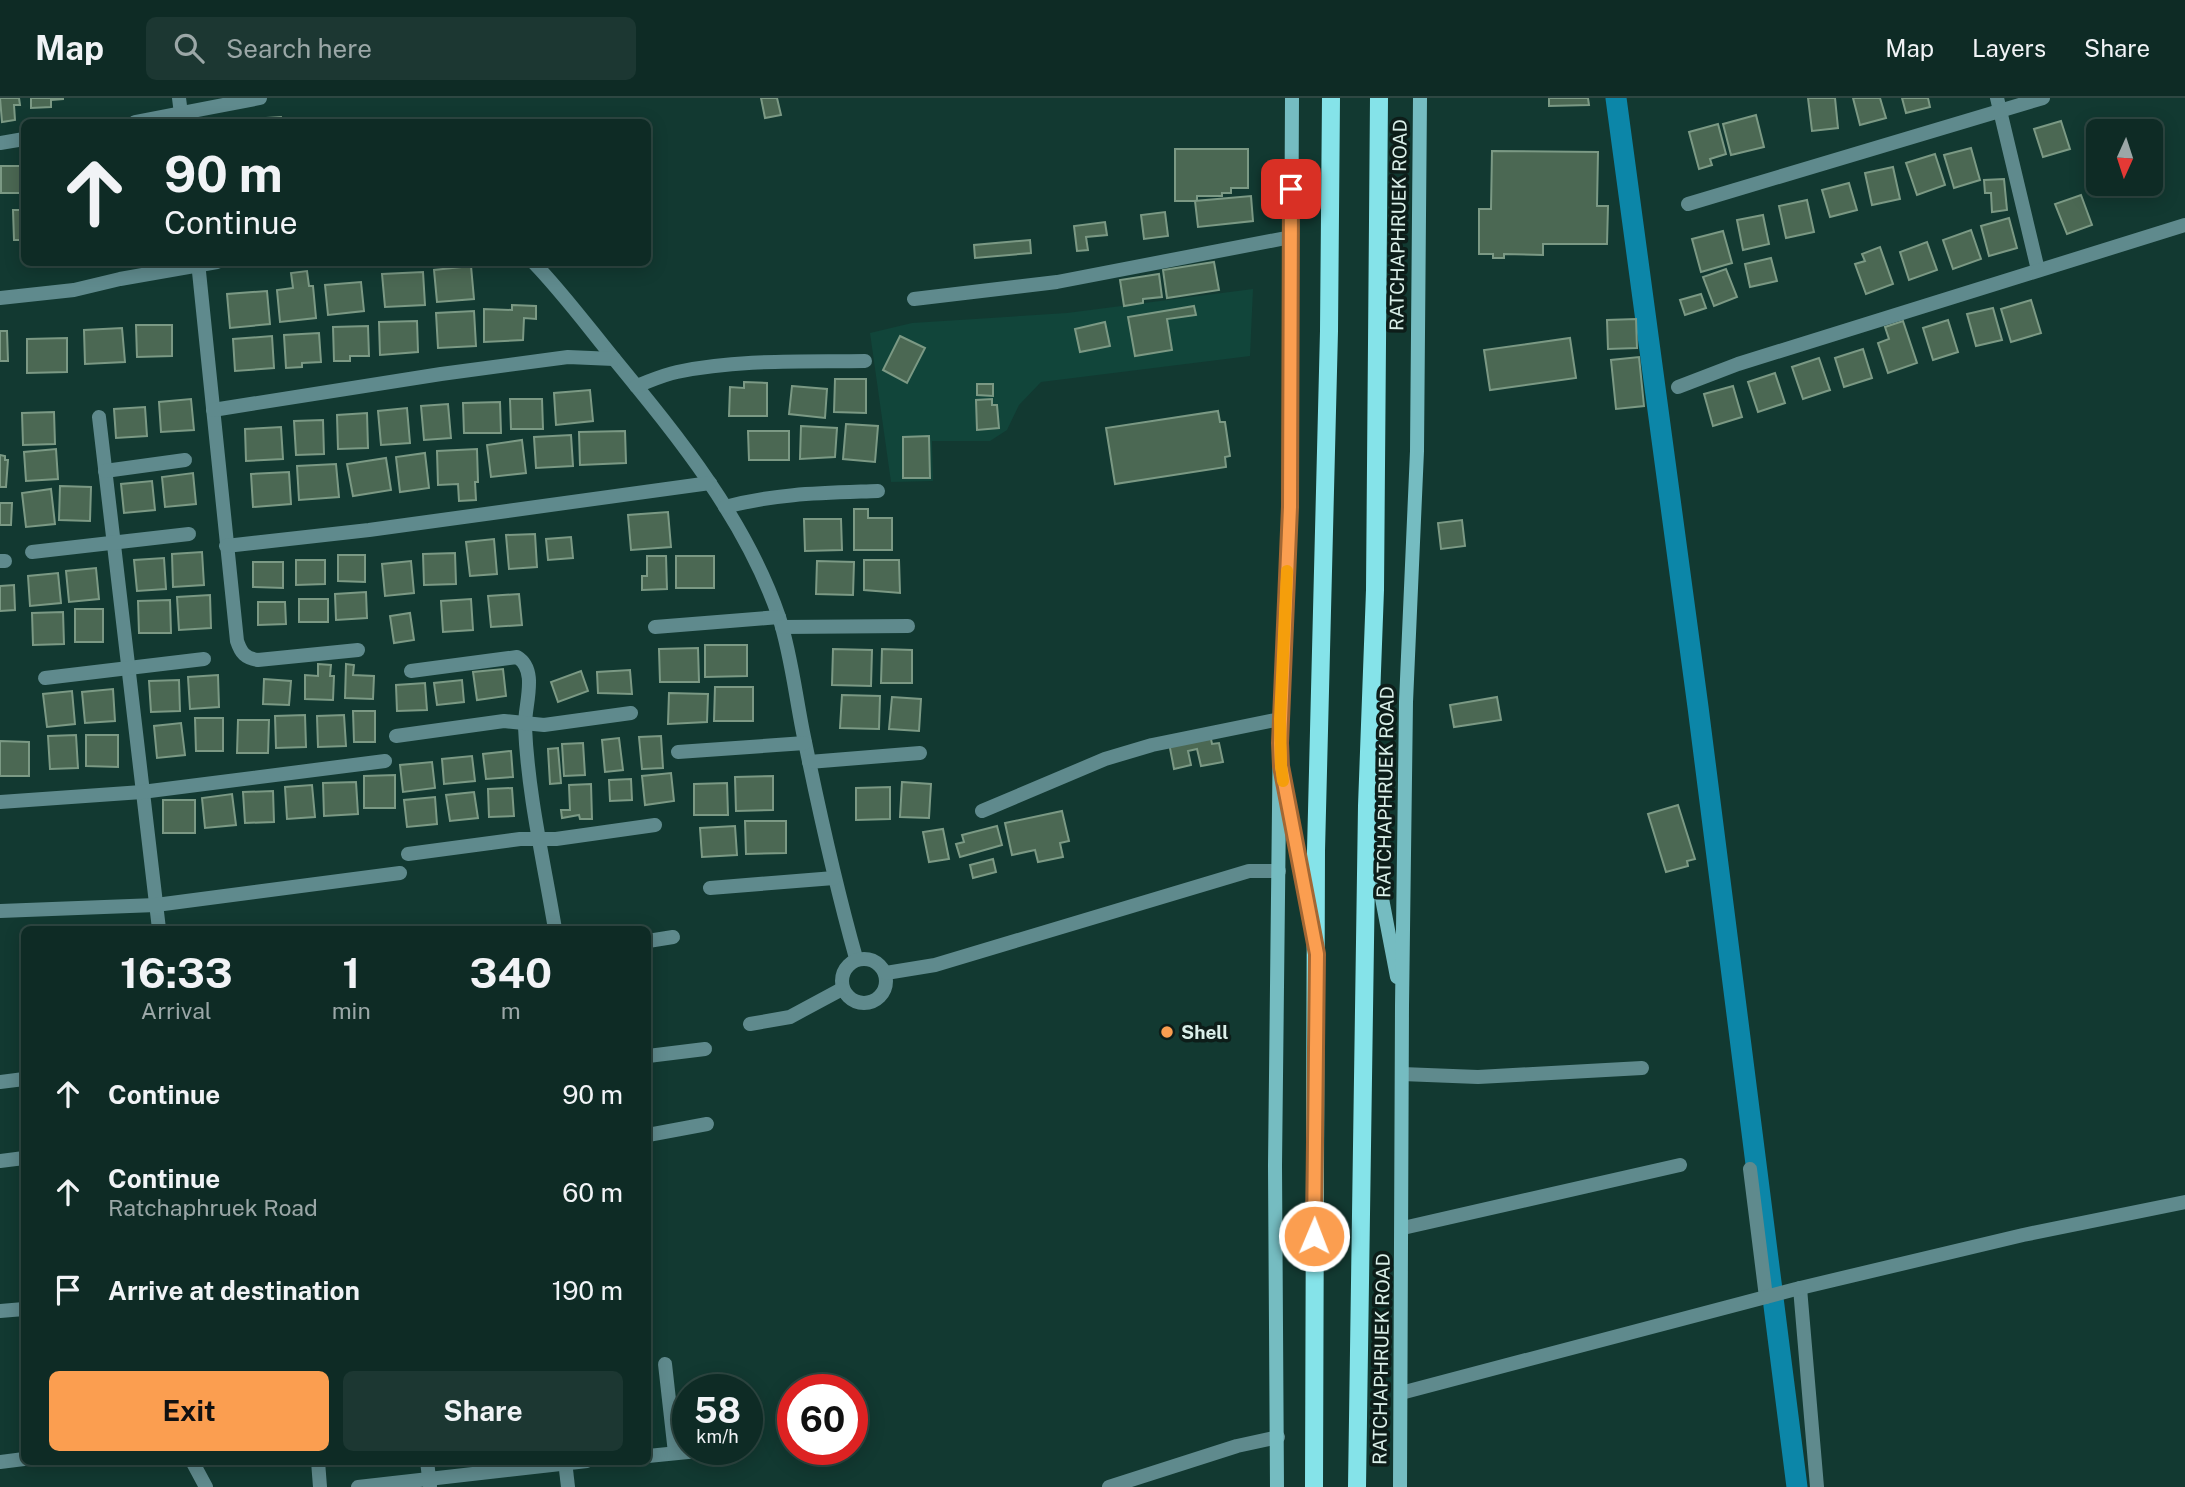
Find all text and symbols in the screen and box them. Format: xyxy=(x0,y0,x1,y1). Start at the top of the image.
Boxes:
search box xyxy=(146,17,636,80)
text: Map xyxy=(35,29,104,67)
icon: search xyxy=(170,29,208,67)
text: Search here xyxy=(226,33,372,64)
text: Map xyxy=(1885,34,1934,62)
text: Layers xyxy=(1972,34,2046,62)
text: Share xyxy=(2084,34,2150,62)
street label: RATCHAPHRUEK ROAD xyxy=(1385,119,1411,331)
north arrow xyxy=(2086,119,2163,196)
map controls xyxy=(2086,119,2163,196)
text: 90 m xyxy=(164,145,283,203)
icon: ahead xyxy=(49,147,140,238)
pin xyxy=(1261,159,1321,219)
icon: arrive xyxy=(1272,170,1310,208)
text: Continue xyxy=(164,204,298,241)
street label: RATCHAPHRUEK ROAD xyxy=(1372,686,1398,898)
text: 16:33 xyxy=(120,948,233,997)
text: 1 xyxy=(342,948,360,997)
text: 340 xyxy=(470,948,552,997)
text: Arrival xyxy=(141,997,212,1024)
text: min xyxy=(332,997,371,1024)
text: m xyxy=(501,997,521,1024)
place label: Shell xyxy=(1181,1021,1229,1043)
marker: Shell xyxy=(1159,1024,1175,1040)
icon: ahead xyxy=(49,1075,87,1113)
text: Continue xyxy=(108,1079,220,1110)
text: 90 m xyxy=(562,1079,623,1110)
text: Continue xyxy=(108,1163,220,1194)
icon: ahead xyxy=(49,1173,87,1211)
text: 60 m xyxy=(562,1177,623,1208)
text: Ratchaphruek Road xyxy=(108,1194,318,1221)
position arrow xyxy=(1277,1199,1351,1273)
street label: RATCHAPHRUEK ROAD xyxy=(1368,1253,1394,1465)
icon: arrive xyxy=(49,1271,87,1309)
text: Arrive at destination xyxy=(108,1275,360,1306)
text: 190 m xyxy=(552,1275,623,1306)
button: Exit xyxy=(49,1371,329,1451)
button: Share xyxy=(343,1371,623,1451)
speed limit sign: 60 xyxy=(777,1374,868,1465)
text: 58 xyxy=(694,1390,741,1431)
text: km/h xyxy=(696,1426,739,1447)

